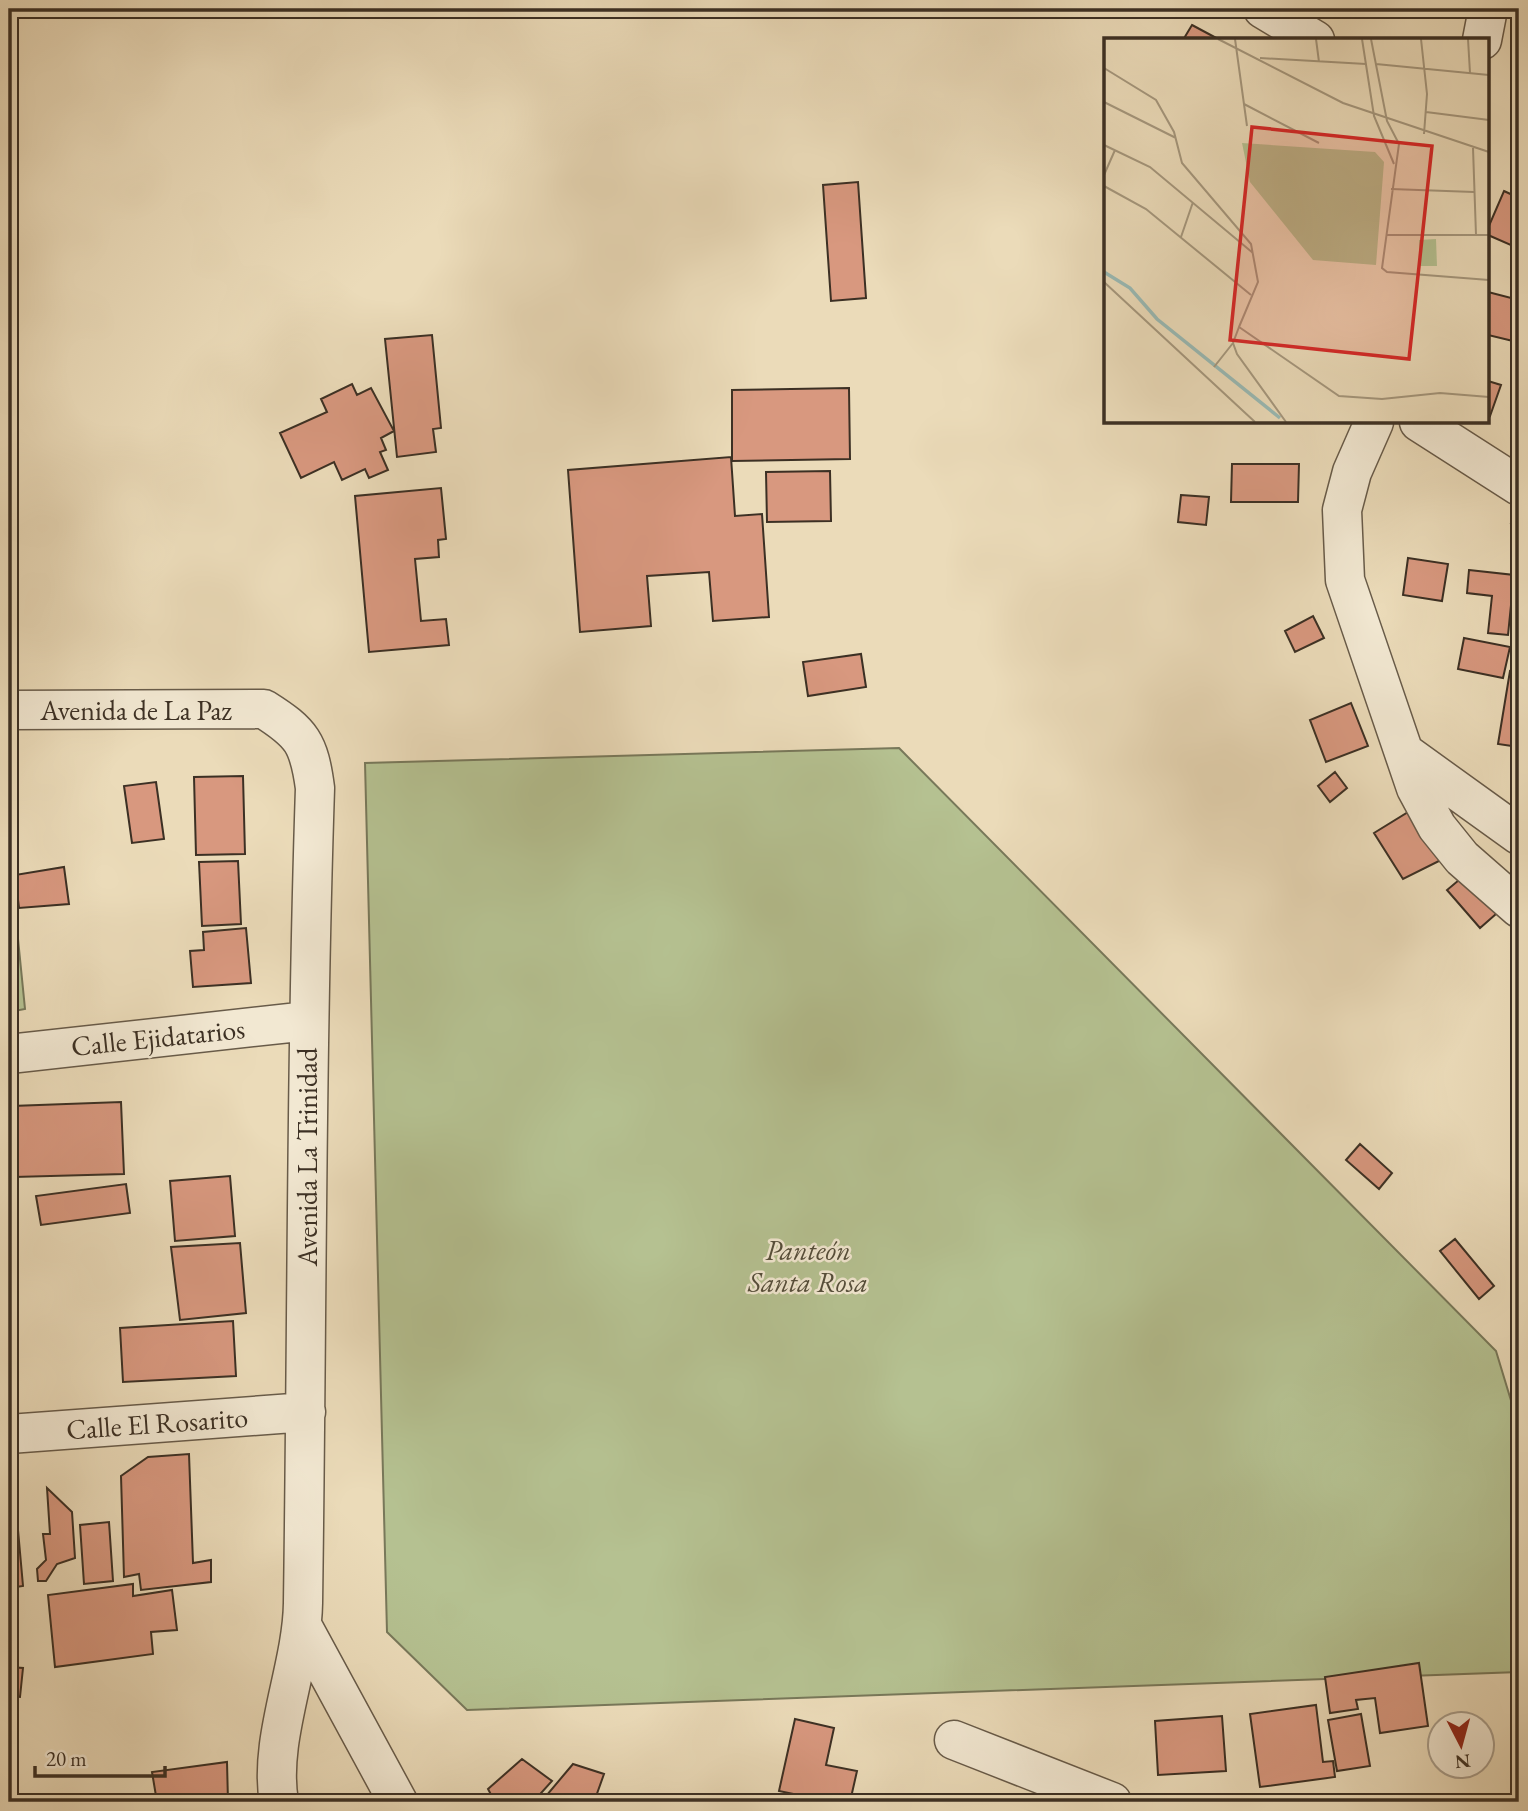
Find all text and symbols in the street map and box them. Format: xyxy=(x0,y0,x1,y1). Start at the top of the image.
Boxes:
inset map xyxy=(1104,38,1490,424)
street label: Avenida de La Paz xyxy=(39,692,232,728)
street label: Calle Ejidatarios xyxy=(69,1010,247,1064)
street label: Avenida La Trinidad xyxy=(289,1047,325,1267)
park label: Panteón Santa Rosa xyxy=(747,1232,868,1300)
street label: Calle El Rosarito xyxy=(65,1399,249,1447)
north arrow xyxy=(1426,1710,1496,1780)
scale bar xyxy=(35,1734,164,1778)
text: 20 m xyxy=(46,1745,87,1772)
text: N xyxy=(1453,1748,1472,1775)

